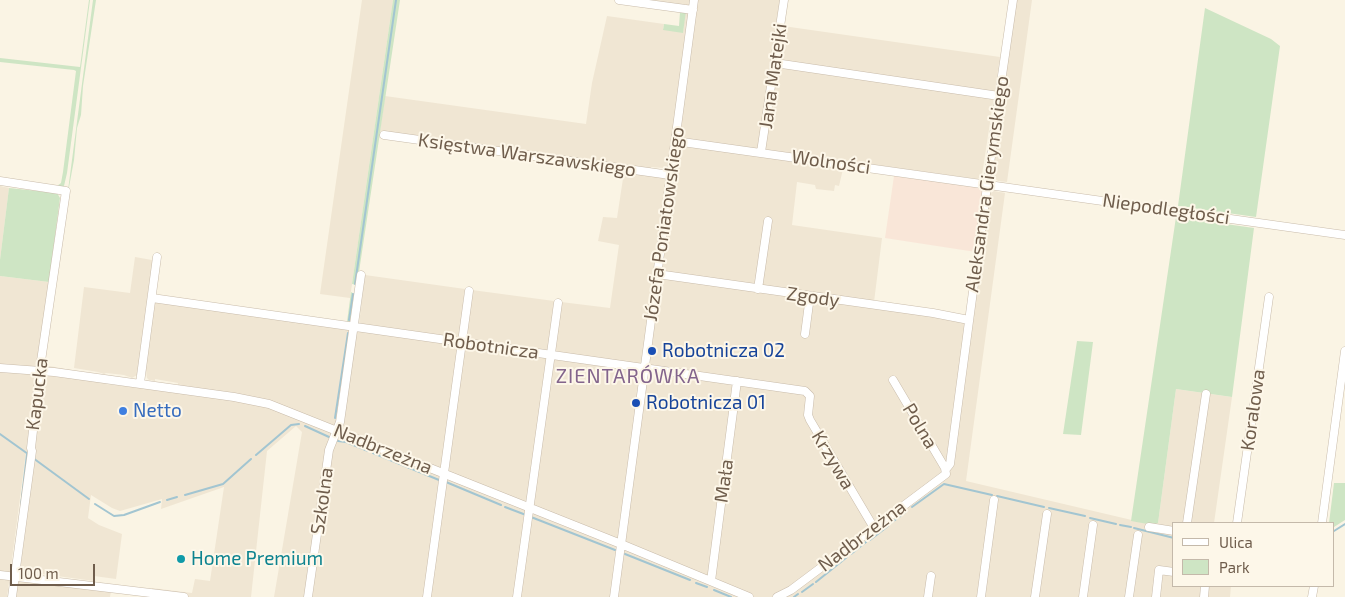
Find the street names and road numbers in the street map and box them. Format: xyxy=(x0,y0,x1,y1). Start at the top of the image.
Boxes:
street label: Jana Matejki xyxy=(754,22,792,130)
street label: Aleksandra Gierymskiego xyxy=(961,74,1013,294)
street label: Józefa Poniatowskiego xyxy=(639,125,689,323)
street label: Księstwa Warszawskiego xyxy=(417,128,637,182)
street label: Wolności xyxy=(790,145,872,179)
street label: Niepodległości xyxy=(1101,189,1231,229)
street label: Zgody xyxy=(785,282,841,312)
street label: Robotnicza xyxy=(442,328,540,364)
street label: Kapucka xyxy=(21,356,53,432)
street label: Koralowa xyxy=(1236,368,1270,452)
street label: Polna xyxy=(898,399,942,453)
street label: Nadbrzeżna xyxy=(330,419,436,479)
street label: Krzywa xyxy=(807,426,859,494)
street label: Mała xyxy=(710,458,738,504)
street label: Szkolna xyxy=(306,466,338,536)
street label: Nadbrzeżna xyxy=(814,496,910,576)

